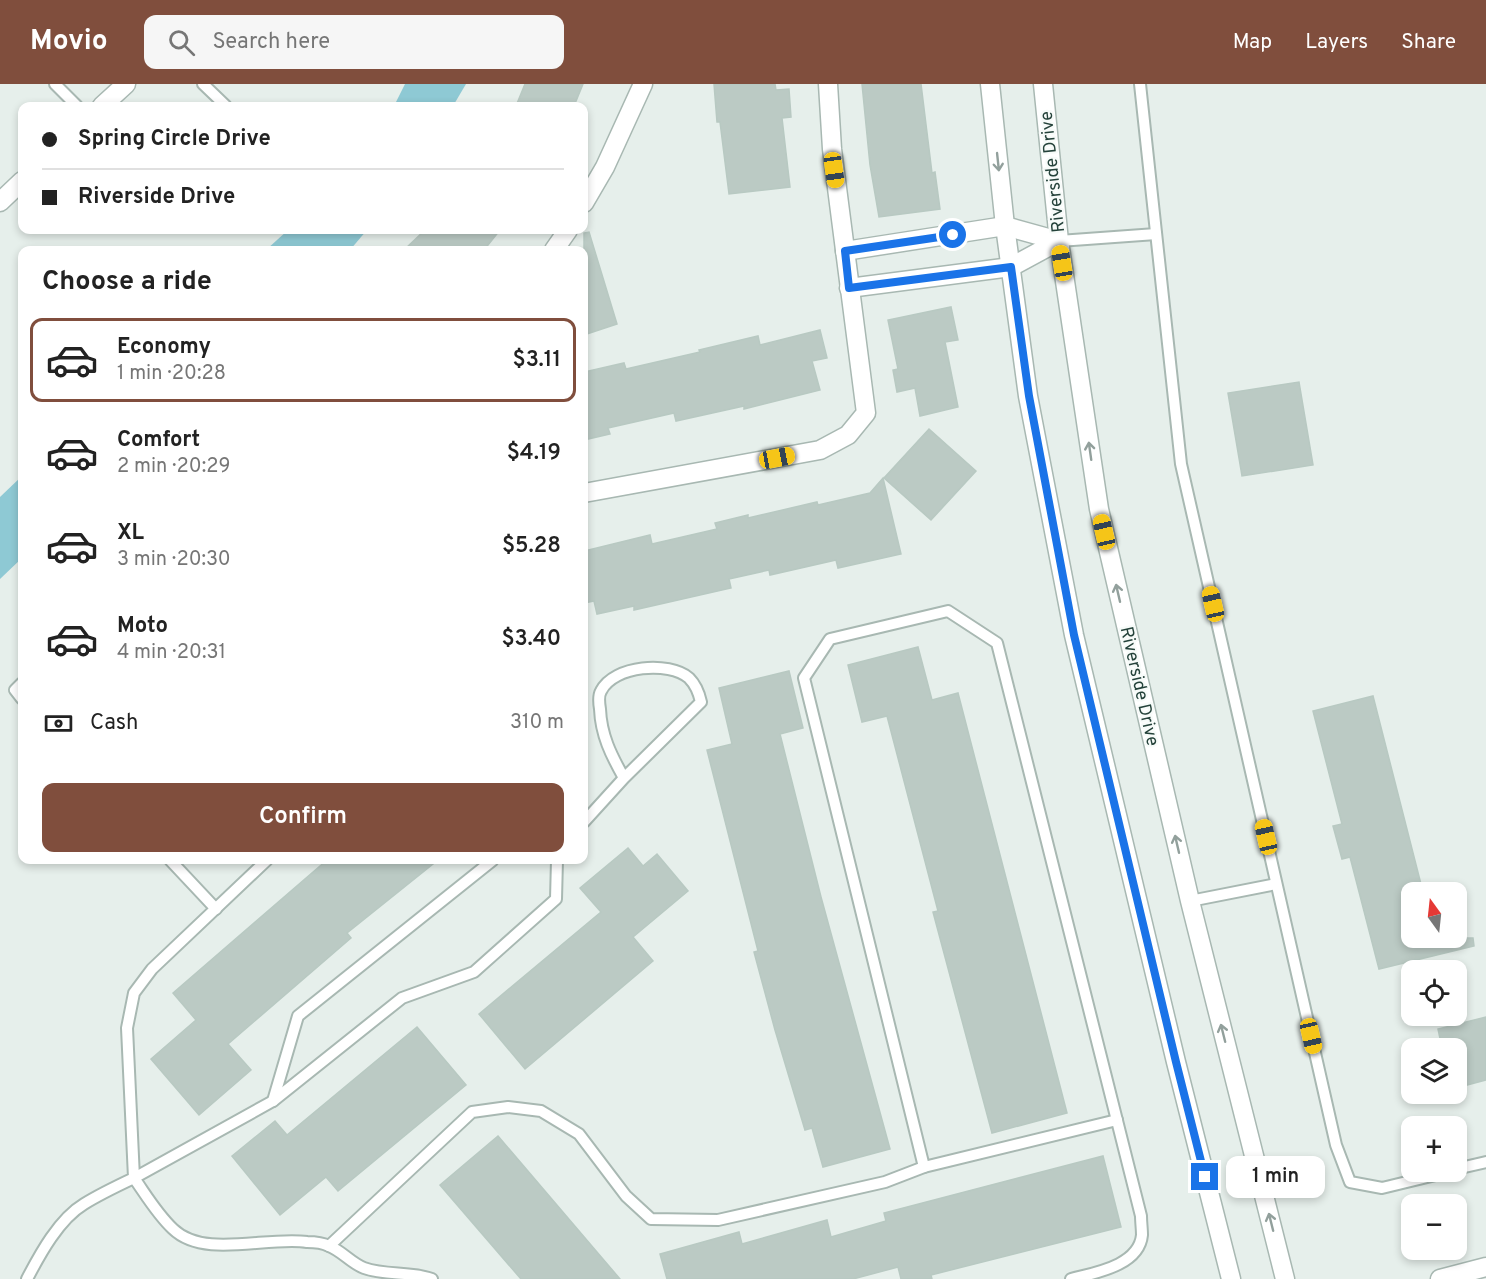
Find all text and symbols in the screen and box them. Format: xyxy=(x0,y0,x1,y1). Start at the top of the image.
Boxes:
search box xyxy=(144,15,564,69)
text: Movio xyxy=(30,24,108,60)
icon: search xyxy=(165,26,198,59)
text: Search here xyxy=(213,29,330,56)
text: Map xyxy=(1233,29,1272,56)
text: Layers xyxy=(1305,29,1368,56)
text: Share xyxy=(1401,29,1456,56)
street label: Riverside Drive xyxy=(1036,110,1071,234)
text: Spring Circle Drive xyxy=(78,126,271,153)
car xyxy=(823,151,845,189)
one-way arrow xyxy=(993,151,1004,171)
text: Riverside Drive xyxy=(78,184,235,211)
route start xyxy=(939,221,966,248)
car xyxy=(1050,244,1074,282)
text: Choose a ride xyxy=(42,265,212,299)
icon: car xyxy=(45,333,99,387)
text: Economy xyxy=(117,334,211,361)
text: $3.11 xyxy=(513,347,561,374)
text: 1 min · 20:28 xyxy=(117,361,226,387)
icon: car xyxy=(45,426,99,480)
text: Comfort xyxy=(117,427,200,454)
text: $4.19 xyxy=(507,440,561,467)
one-way arrow xyxy=(1085,442,1096,462)
car xyxy=(758,446,796,470)
text: 2 min · 20:29 xyxy=(117,454,230,480)
car xyxy=(1091,512,1117,552)
icon: car xyxy=(45,519,99,573)
text: XL xyxy=(117,520,144,547)
text: $5.28 xyxy=(502,533,561,560)
text: 3 min · 20:30 xyxy=(117,547,231,573)
one-way arrow xyxy=(1112,583,1124,602)
car xyxy=(1200,584,1226,624)
icon: car xyxy=(45,612,99,666)
text: Moto xyxy=(117,613,168,640)
street label: Riverside Drive xyxy=(1114,624,1163,748)
text: $3.40 xyxy=(501,626,561,653)
text: 4 min · 20:31 xyxy=(117,640,226,666)
icon: cash xyxy=(42,707,75,740)
text: Cash xyxy=(90,710,139,737)
text: 310 m xyxy=(510,710,564,736)
button: Confirm xyxy=(42,783,564,852)
car xyxy=(1253,817,1279,857)
one-way arrow xyxy=(1171,835,1182,854)
north arrow xyxy=(1401,882,1467,948)
map controls xyxy=(1401,882,1467,1260)
button: locate xyxy=(1401,960,1467,1026)
car xyxy=(1298,1016,1324,1056)
one-way arrow xyxy=(1217,1024,1229,1043)
button: layers xyxy=(1401,1038,1467,1104)
button: + xyxy=(1401,1116,1467,1182)
callout: 1 min xyxy=(1226,1156,1325,1198)
route end xyxy=(1191,1163,1218,1190)
text: 1 min xyxy=(1252,1164,1299,1190)
button: − xyxy=(1401,1194,1467,1260)
one-way arrow xyxy=(1264,1213,1276,1232)

